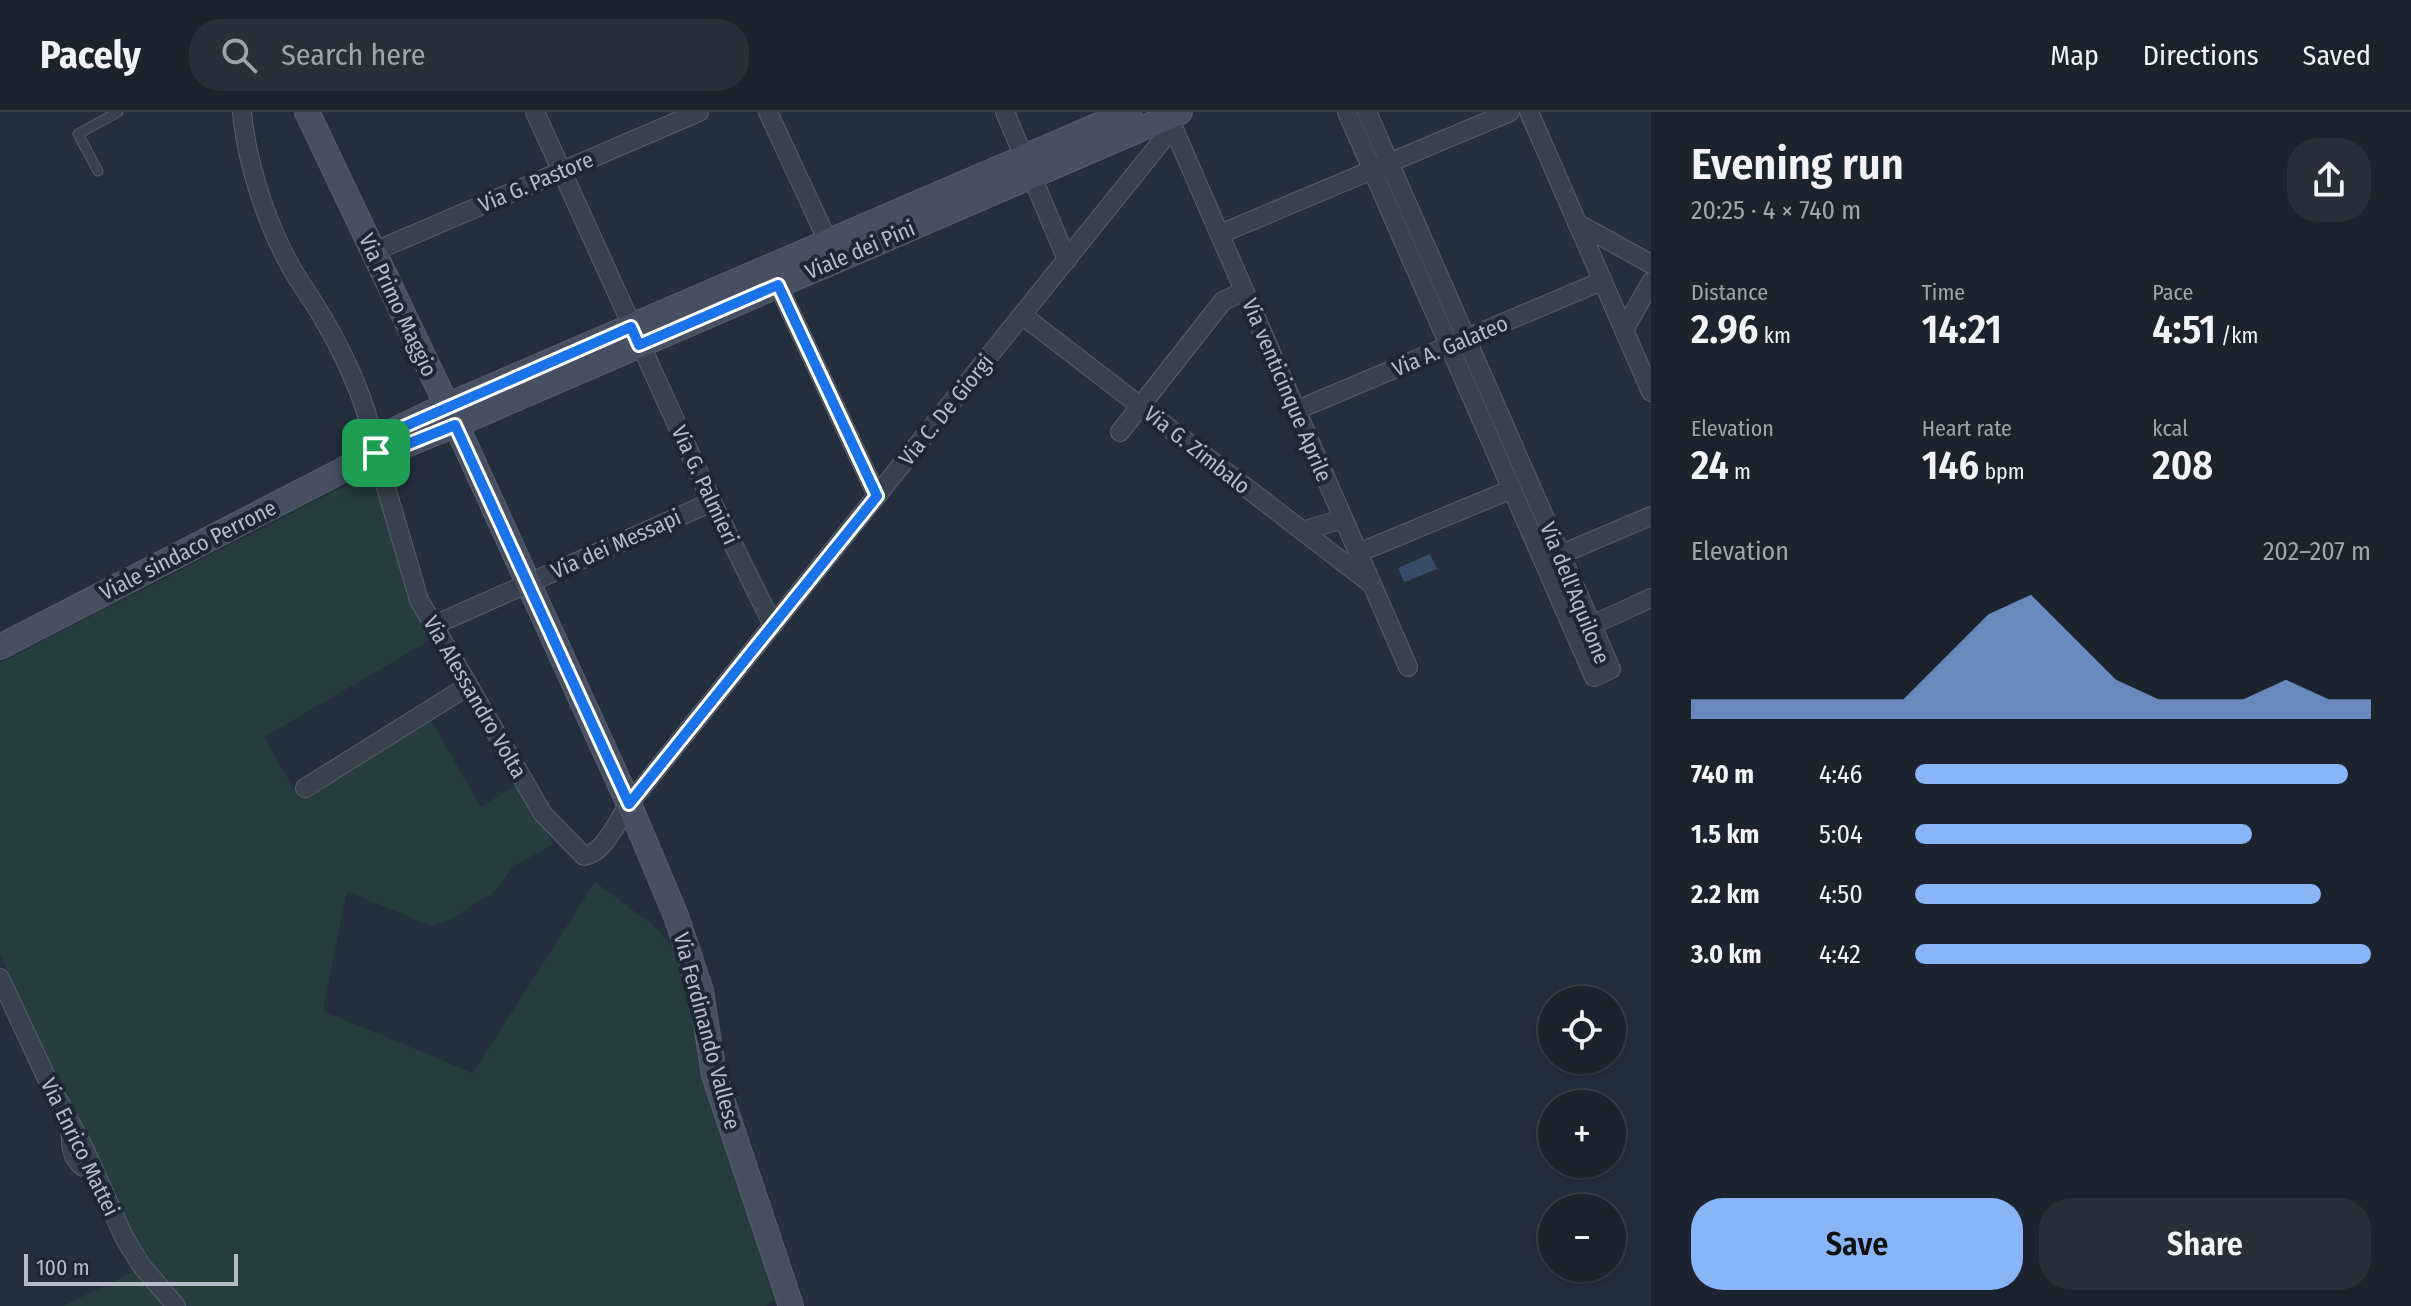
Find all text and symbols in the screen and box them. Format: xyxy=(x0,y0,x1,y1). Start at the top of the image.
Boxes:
search box xyxy=(189,19,749,91)
text: Pacely xyxy=(40,32,141,78)
icon: search xyxy=(217,33,261,77)
text: Search here xyxy=(281,37,425,73)
text: Map xyxy=(2050,39,2099,72)
text: Directions xyxy=(2143,39,2259,72)
text: Saved xyxy=(2303,39,2371,72)
text: Evening run xyxy=(1691,138,1904,191)
button: share xyxy=(2287,138,2371,222)
street label: Via G. Pastore xyxy=(475,146,597,218)
text: 20:25 · 4 × 740 m xyxy=(1691,195,1861,226)
street label: Viale dei Pini xyxy=(801,215,919,285)
street label: Via Primo Maggio xyxy=(353,229,443,381)
text: Distance xyxy=(1691,279,1768,306)
text: Time xyxy=(1922,279,1965,306)
text: Pace xyxy=(2152,279,2193,306)
street label: Via venticinque Aprile xyxy=(1236,294,1338,486)
text: 2.96 xyxy=(1691,306,1758,354)
text: 14:21 xyxy=(1922,306,2002,354)
text: 4:51 xyxy=(2152,306,2216,354)
street label: Via A. Galateo xyxy=(1388,310,1512,382)
text: km xyxy=(1758,322,1791,349)
text: /km xyxy=(2216,322,2258,349)
street label: Via C. De Giorgi xyxy=(893,349,999,471)
street label: Via G. Zimbalo xyxy=(1139,400,1255,500)
text: Elevation xyxy=(1691,415,1774,442)
text: Heart rate xyxy=(1922,415,2012,442)
text: kcal xyxy=(2152,415,2188,442)
pin xyxy=(342,419,410,487)
street label: Via G. Palmieri xyxy=(666,421,744,549)
icon: arrive xyxy=(354,431,398,475)
text: 24 xyxy=(1691,442,1729,490)
text: 146 xyxy=(1922,442,1979,490)
text: 208 xyxy=(2152,442,2213,490)
text: m xyxy=(1729,458,1751,485)
text: bpm xyxy=(1979,458,2025,485)
street label: Viale sindaco Perrone xyxy=(95,494,281,606)
street label: Via dei Messapi xyxy=(547,503,685,585)
street label: Via dell'Aquilone xyxy=(1534,518,1616,668)
text: Elevation xyxy=(1691,536,1789,567)
text: 202–207 m xyxy=(2263,536,2371,567)
street label: Via Alessandro Volta xyxy=(418,611,532,783)
text: 740 m xyxy=(1691,759,1754,790)
text: 4:46 xyxy=(1819,759,1862,790)
text: 1.5 km xyxy=(1691,819,1759,850)
text: 5:04 xyxy=(1819,819,1863,850)
text: 2.2 km xyxy=(1691,879,1760,910)
text: 4:50 xyxy=(1819,879,1863,910)
street label: Via Ferdinando Vallese xyxy=(668,930,746,1132)
text: 3.0 km xyxy=(1691,939,1762,970)
text: 4:42 xyxy=(1819,939,1861,970)
map controls xyxy=(1538,986,1626,1282)
button: locate xyxy=(1538,986,1626,1074)
street label: Via Enrico Mattei xyxy=(35,1074,125,1220)
button: + xyxy=(1538,1090,1626,1178)
button: − xyxy=(1538,1194,1626,1282)
button: Save xyxy=(1691,1198,2023,1290)
button: Share xyxy=(2039,1198,2371,1290)
scale bar xyxy=(24,1250,238,1286)
text: 100 m xyxy=(36,1254,90,1281)

